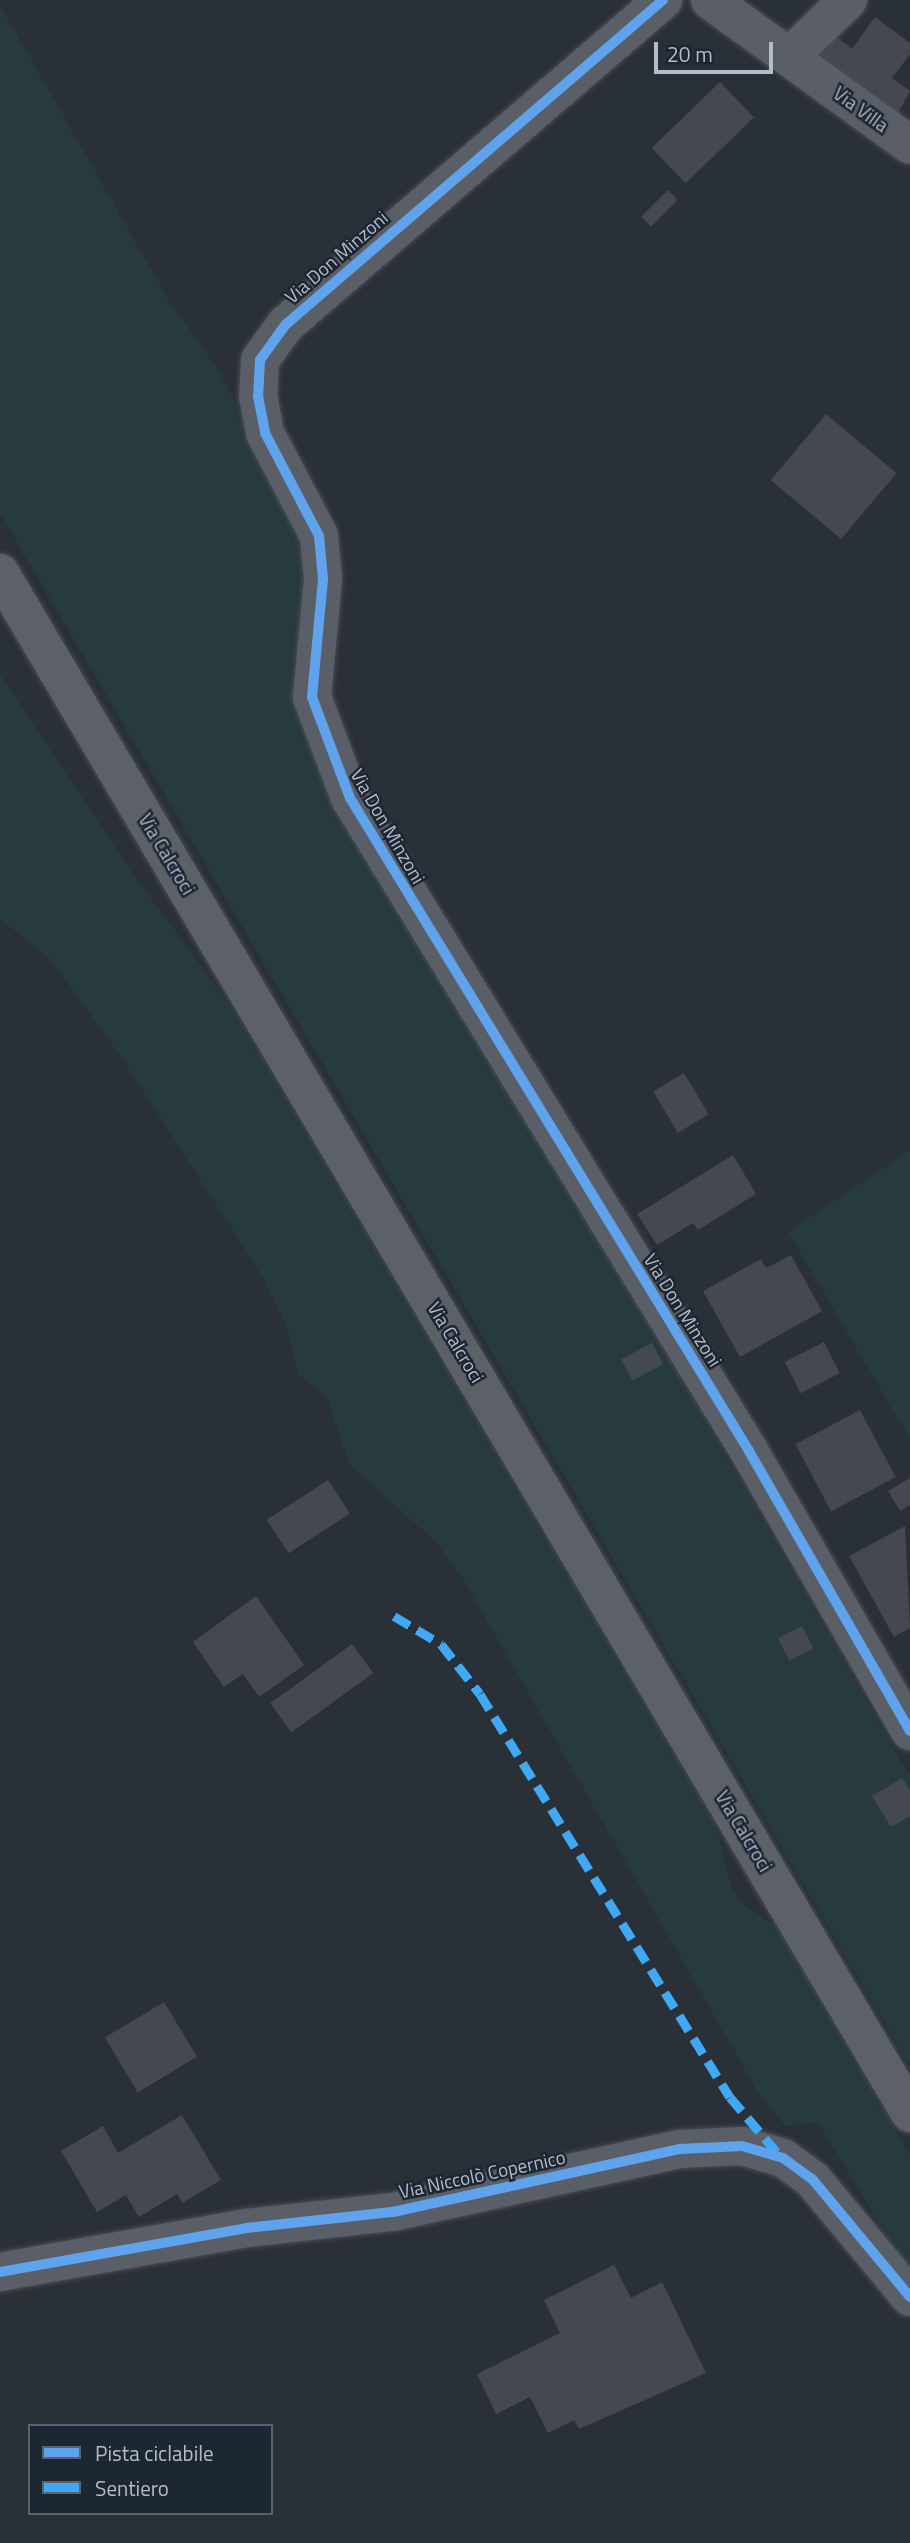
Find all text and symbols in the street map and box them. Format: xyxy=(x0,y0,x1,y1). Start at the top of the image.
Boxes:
scale bar xyxy=(658,28,777,72)
text: 20 m xyxy=(667,38,713,70)
street label: Via Villa xyxy=(829,81,893,137)
street label: Via Don Minzoni xyxy=(280,206,392,308)
street label: Via Don Minzoni xyxy=(346,764,430,888)
street label: Via Calcroci xyxy=(134,809,200,899)
street label: Via Don Minzoni xyxy=(639,1249,727,1371)
street label: Via Calcroci xyxy=(423,1297,489,1387)
street label: Via Calcroci xyxy=(711,1786,777,1876)
street label: Via Niccolò Copernico xyxy=(397,2145,567,2203)
legend xyxy=(28,2424,273,2515)
text: Pista ciclabile xyxy=(95,2437,214,2469)
text: Sentiero xyxy=(95,2472,169,2504)

